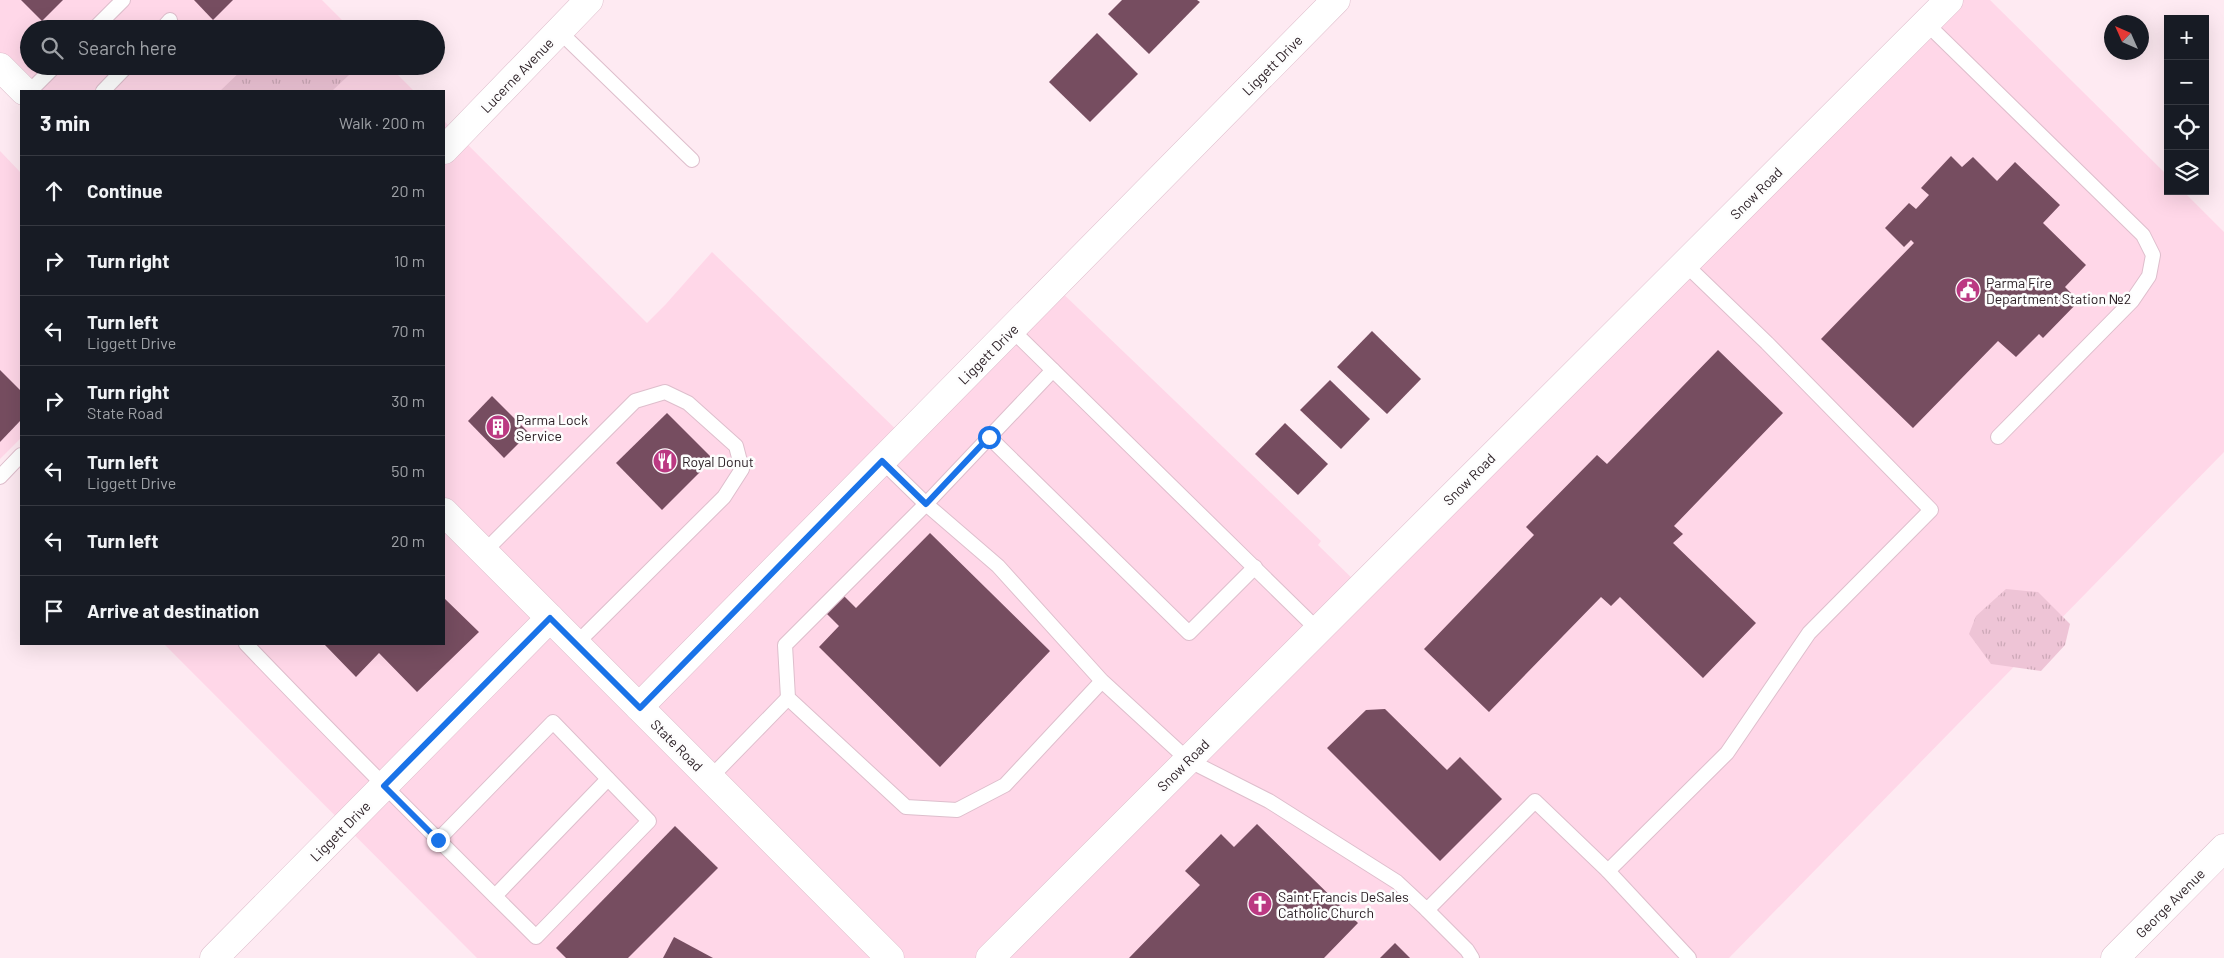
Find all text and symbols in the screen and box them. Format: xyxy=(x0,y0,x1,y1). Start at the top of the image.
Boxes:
north arrow xyxy=(2104,15,2149,60)
map controls xyxy=(2164,15,2209,195)
button: + xyxy=(2164,15,2209,60)
search box xyxy=(20,20,445,75)
street label: Liggett Drive xyxy=(1238,31,1306,99)
icon: search xyxy=(38,34,66,62)
street label: Lucerne Avenue xyxy=(477,34,557,116)
text: Search here xyxy=(78,36,177,59)
button: − xyxy=(2164,60,2209,105)
button: locate xyxy=(2164,105,2209,150)
text: 3 min xyxy=(40,110,90,135)
text: Walk · 200 m xyxy=(339,113,425,132)
button: layers xyxy=(2164,150,2209,195)
street label: Snow Road xyxy=(1726,163,1786,223)
icon: ahead xyxy=(40,177,68,205)
text: Continue xyxy=(87,179,163,202)
text: 20 m xyxy=(391,181,425,200)
icon: right xyxy=(40,247,68,275)
text: Turn right xyxy=(87,249,169,272)
text: 10 m xyxy=(394,251,425,270)
place label: Parma Fire Department Station №2 xyxy=(1986,274,2131,307)
public building icon: Parma Fire Department Station №2 xyxy=(1955,277,1981,303)
text: Turn left xyxy=(87,310,158,333)
icon: left xyxy=(40,317,68,345)
street label: Liggett Drive xyxy=(954,320,1022,388)
text: 70 m xyxy=(392,321,425,340)
text: Liggett Drive xyxy=(87,333,176,352)
text: Turn right xyxy=(87,380,169,403)
icon: right xyxy=(40,387,68,415)
text: 30 m xyxy=(391,391,425,410)
text: State Road xyxy=(87,403,163,422)
place label: Parma Lock Service xyxy=(516,411,588,444)
building icon: Parma Lock Service xyxy=(485,414,511,440)
route start xyxy=(978,426,1001,449)
restaurant icon: Royal Donut xyxy=(652,448,678,474)
street label: Snow Road xyxy=(1439,449,1499,509)
text: Turn left xyxy=(87,450,158,473)
place label: Royal Donut xyxy=(682,453,754,470)
icon: left xyxy=(40,457,68,485)
text: 50 m xyxy=(391,461,425,480)
text: Liggett Drive xyxy=(87,473,176,492)
icon: left xyxy=(40,527,68,555)
text: Turn left xyxy=(87,529,158,552)
text: 20 m xyxy=(391,531,425,550)
icon: arrive xyxy=(40,597,68,625)
text: Arrive at destination xyxy=(87,599,259,622)
street label: State Road xyxy=(647,715,707,775)
street label: Snow Road xyxy=(1153,735,1213,795)
street label: Liggett Drive xyxy=(306,797,374,865)
route end xyxy=(427,829,450,852)
street label: George Avenue xyxy=(2132,865,2208,941)
place label: Saint Francis DeSales Catholic Church xyxy=(1278,888,1409,921)
church icon: Saint Francis DeSales Catholic Church xyxy=(1247,891,1273,917)

